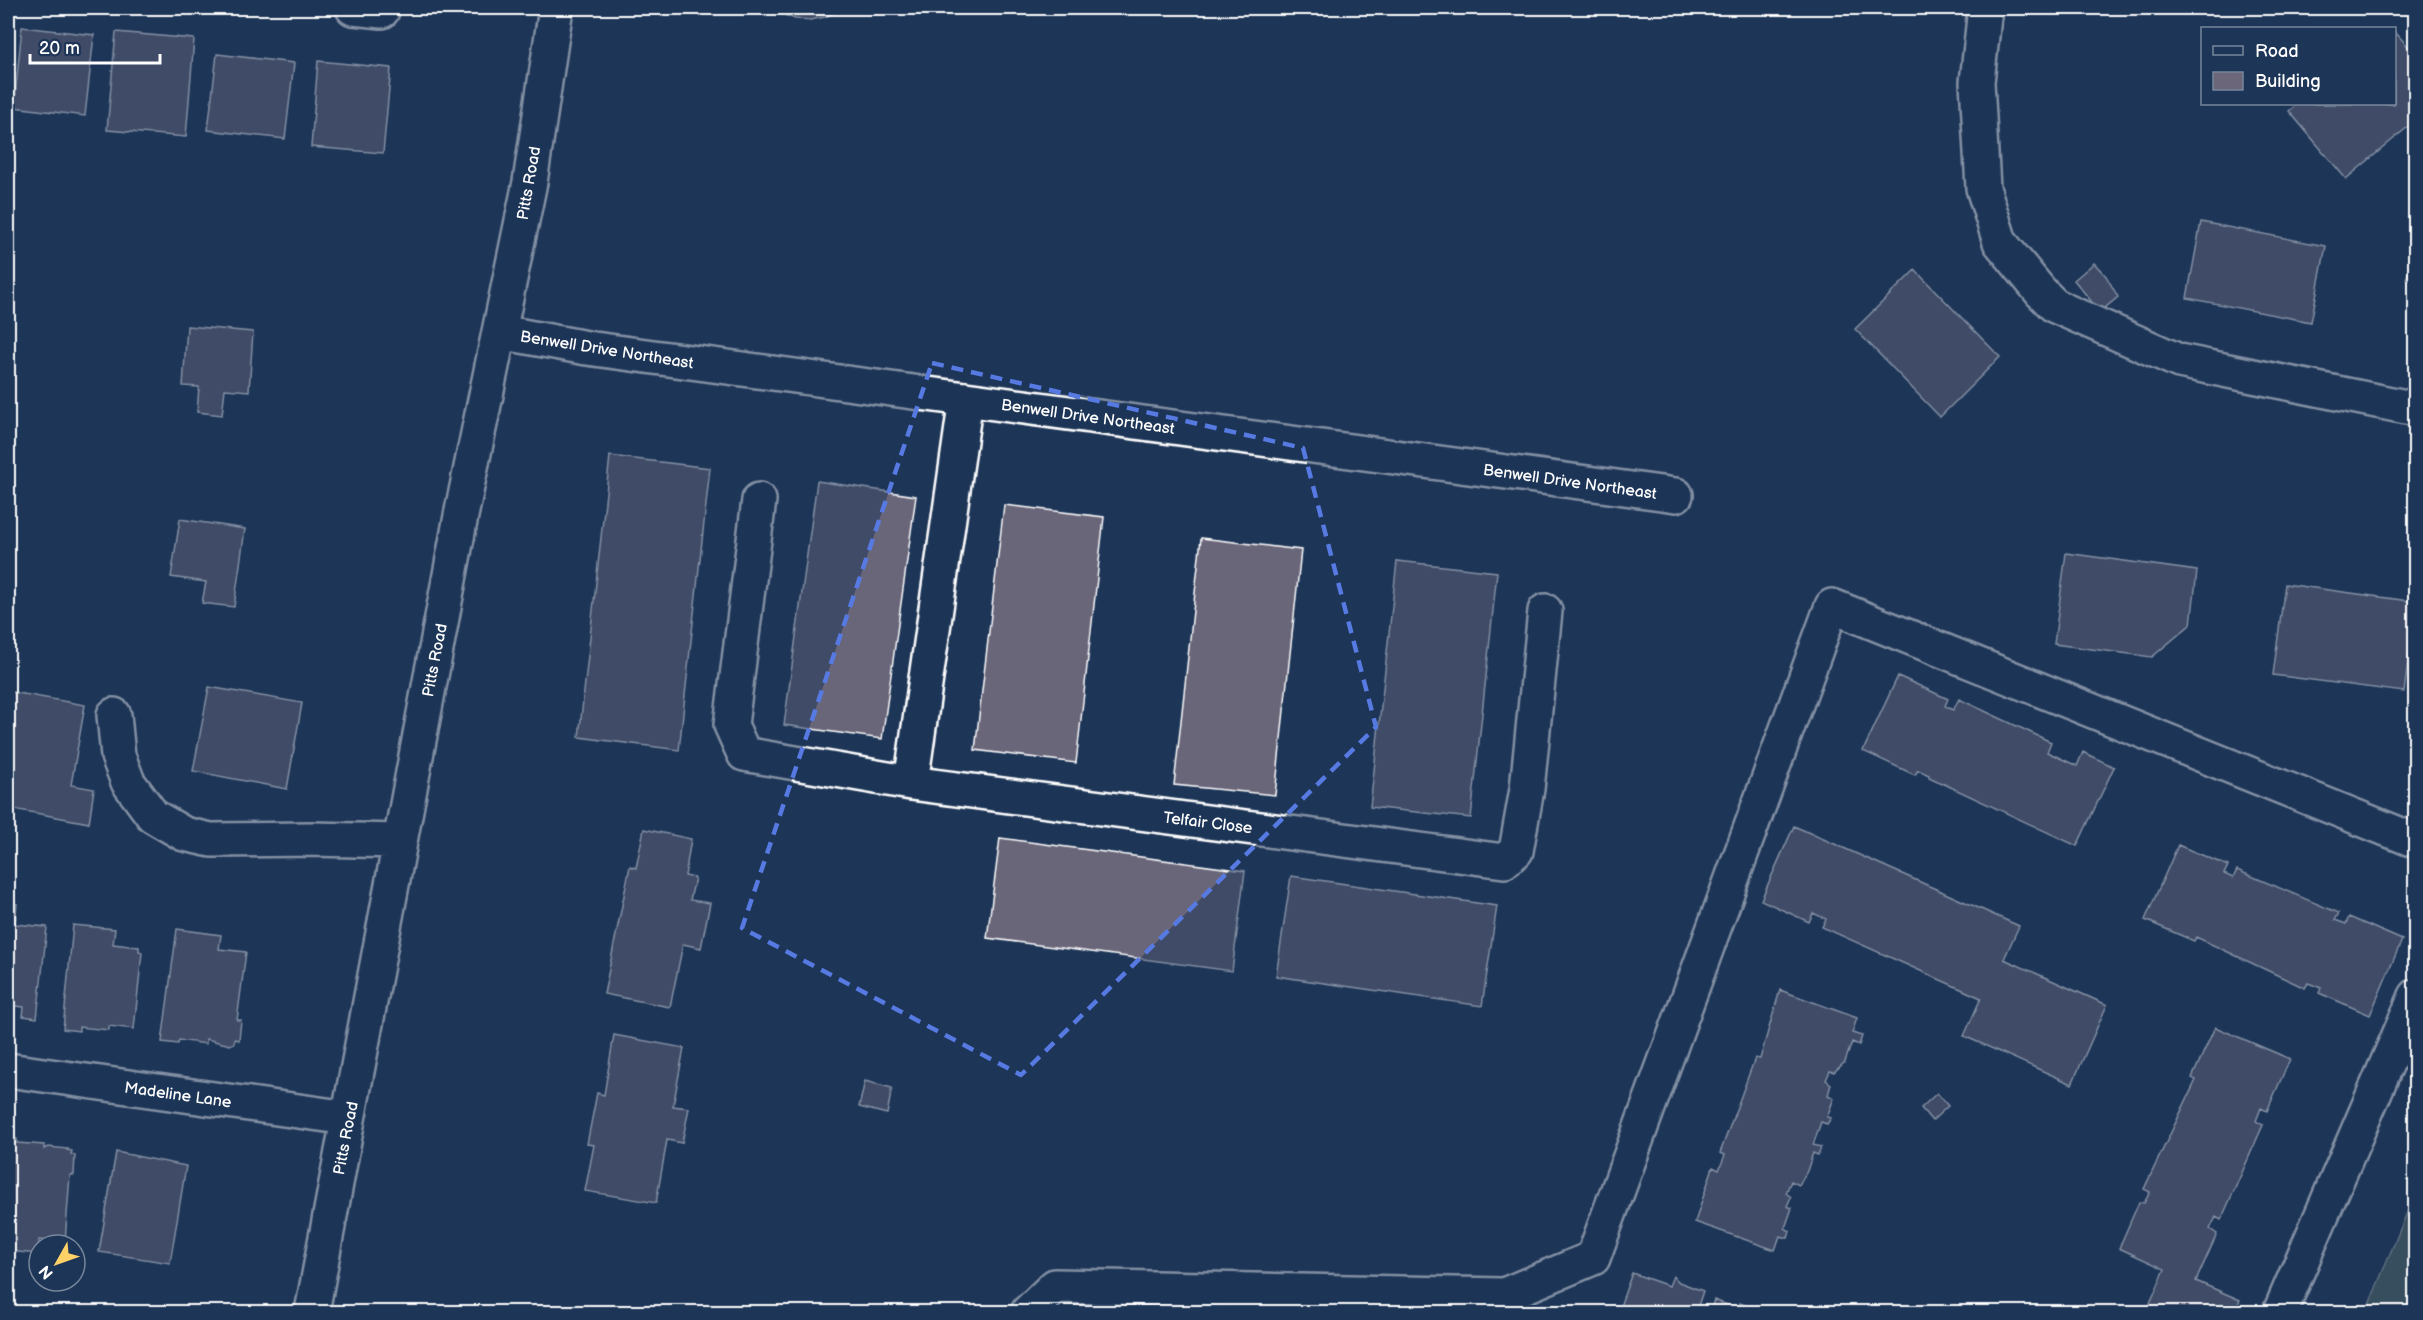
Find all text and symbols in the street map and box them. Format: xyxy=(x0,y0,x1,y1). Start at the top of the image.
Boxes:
scale bar xyxy=(30,27,160,65)
legend xyxy=(2201,27,2396,105)
text: 20 m xyxy=(39,38,80,59)
text: Road xyxy=(2255,41,2299,62)
text: Building xyxy=(2255,71,2321,92)
street label: Pitts Road xyxy=(514,145,545,222)
street label: Benwell Drive Northeast xyxy=(519,327,695,374)
street label: Benwell Drive Northeast xyxy=(1000,396,1176,439)
street label: Benwell Drive Northeast xyxy=(1482,461,1658,504)
street label: Pitts Road xyxy=(419,622,452,699)
street label: Telfair Close xyxy=(1162,809,1254,838)
street label: Madeline Lane xyxy=(123,1079,233,1112)
street label: Pitts Road xyxy=(330,1100,363,1177)
north arrow xyxy=(27,1233,87,1293)
text: N xyxy=(36,1261,58,1282)

